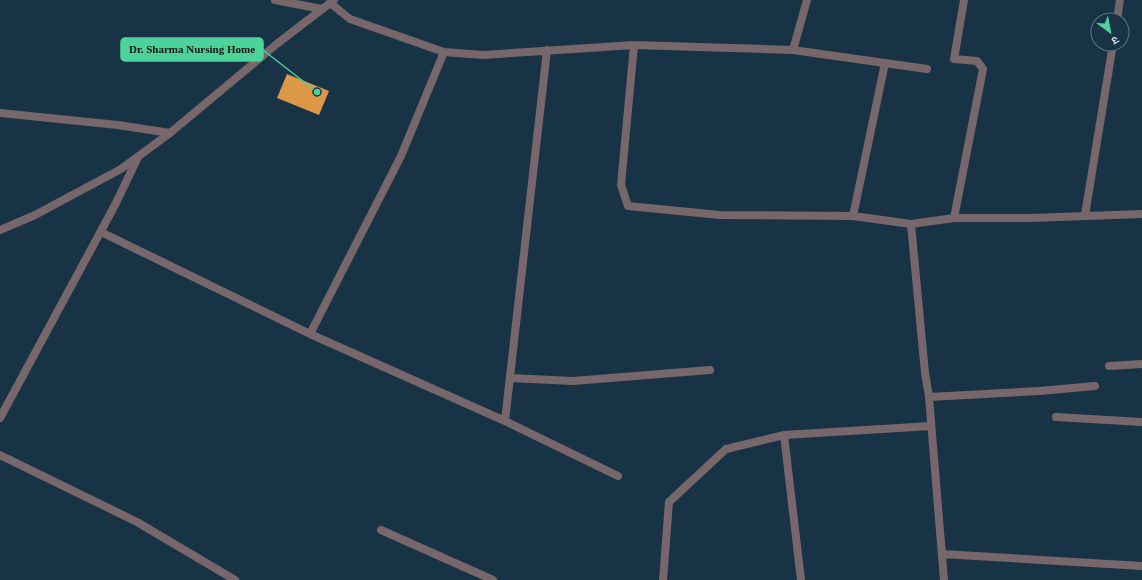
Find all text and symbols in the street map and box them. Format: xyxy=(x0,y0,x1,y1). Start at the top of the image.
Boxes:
north arrow xyxy=(1090,12,1130,52)
text: उ xyxy=(1109,34,1121,48)
callout: Dr. Sharma Nursing Home xyxy=(121,38,263,61)
text: Dr. Sharma Nursing Home xyxy=(129,43,255,55)

